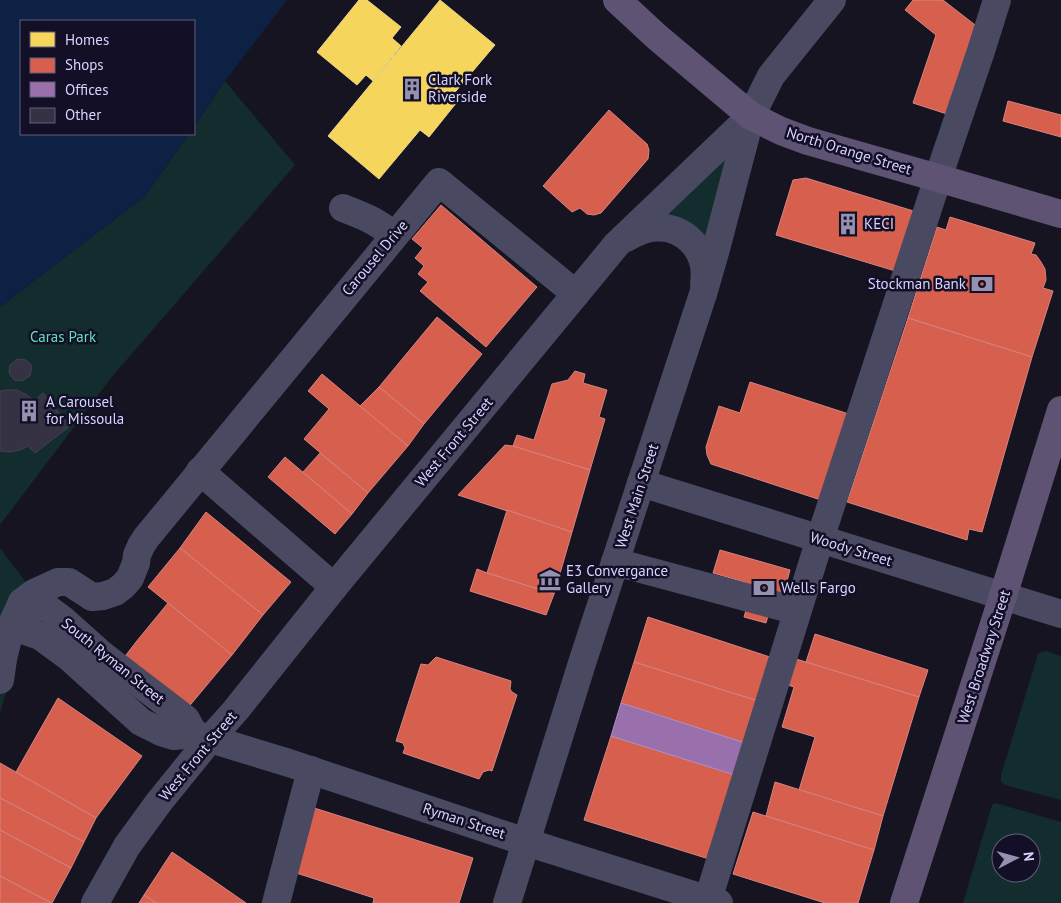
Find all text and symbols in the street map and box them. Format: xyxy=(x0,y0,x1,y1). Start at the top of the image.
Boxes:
legend xyxy=(20,20,195,135)
text: Homes xyxy=(65,30,109,49)
text: Shops xyxy=(65,55,104,74)
place label: Clark Fork Riverside xyxy=(428,70,493,106)
building icon: Clark Fork Riverside xyxy=(399,76,425,102)
text: Offices xyxy=(65,80,109,99)
text: Other xyxy=(65,105,101,124)
street label: North Orange Street xyxy=(784,122,914,179)
building icon: KECI xyxy=(835,211,861,237)
place label: KECI xyxy=(864,214,894,233)
street label: Carousel Drive xyxy=(337,216,412,299)
bank icon: Stockman Bank xyxy=(969,271,995,297)
place label: Stockman Bank xyxy=(868,274,967,293)
park label: Caras Park xyxy=(30,327,97,346)
place label: A Carousel for Missoula xyxy=(46,392,124,428)
street label: West Front Street xyxy=(411,393,497,490)
building icon: A Carousel for Missoula xyxy=(16,398,42,424)
street label: West Main Street xyxy=(611,441,662,550)
street label: Woody Street xyxy=(808,527,894,570)
place label: E3 Convergance Gallery xyxy=(566,561,668,597)
museum icon: E3 Convergance Gallery xyxy=(537,567,563,593)
bank icon: Wells Fargo xyxy=(751,575,777,601)
place label: Wells Fargo xyxy=(781,578,856,597)
street label: West Broadway Street xyxy=(953,588,1014,726)
street label: South Ryman Street xyxy=(58,613,169,708)
street label: West Front Street xyxy=(155,707,241,804)
street label: Ryman Street xyxy=(421,798,508,843)
north arrow xyxy=(991,833,1041,883)
text: N xyxy=(1019,851,1038,862)

